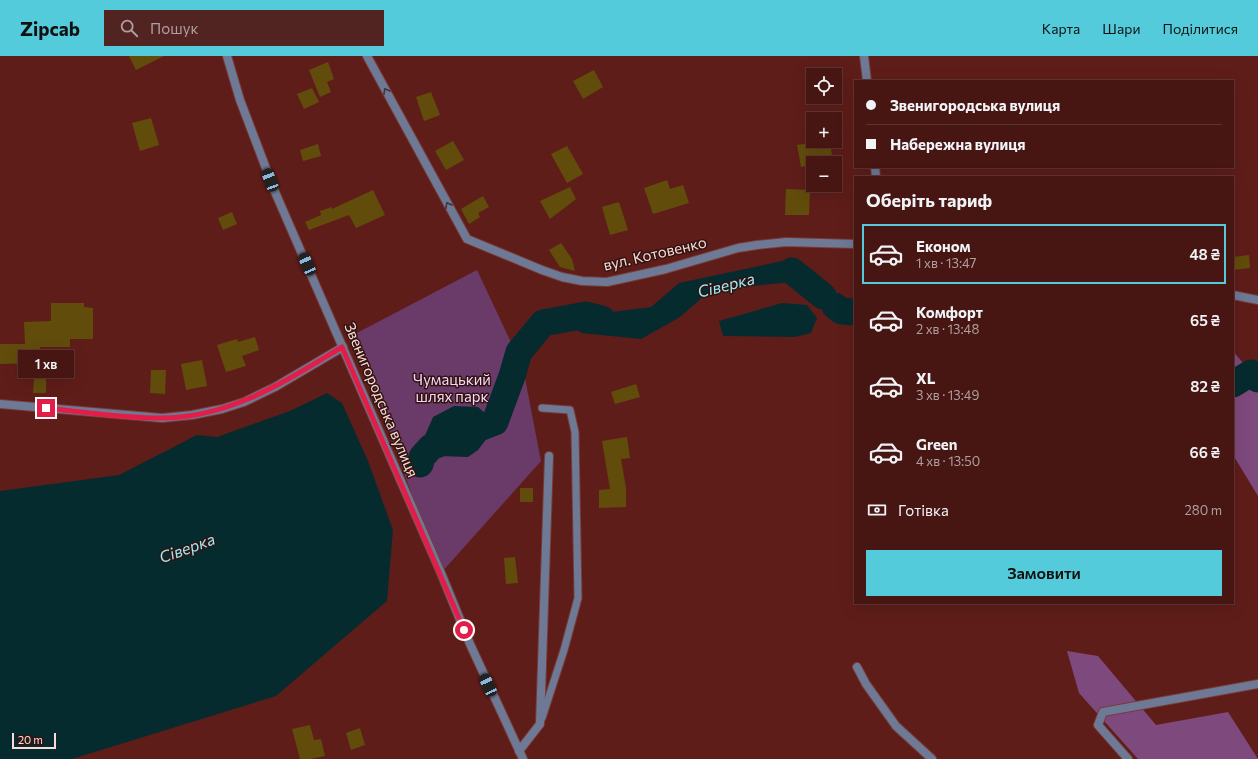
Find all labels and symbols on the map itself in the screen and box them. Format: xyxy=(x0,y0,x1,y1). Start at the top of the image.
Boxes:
one-way arrow xyxy=(383,87,391,95)
car xyxy=(260,167,280,193)
one-way arrow xyxy=(446,202,453,209)
street label: вул. Котовенко xyxy=(601,232,708,274)
car xyxy=(297,251,317,277)
water label: Сіверка xyxy=(695,268,756,301)
street label: Звенигородська вулиця xyxy=(341,320,423,480)
callout: 1 хв xyxy=(18,350,74,378)
park label: Чумацький шлях парк xyxy=(413,370,491,405)
route end xyxy=(37,399,55,417)
water label: Сіверка xyxy=(156,529,217,566)
route start xyxy=(455,621,473,639)
car xyxy=(477,672,499,698)
scale bar xyxy=(12,731,56,750)

